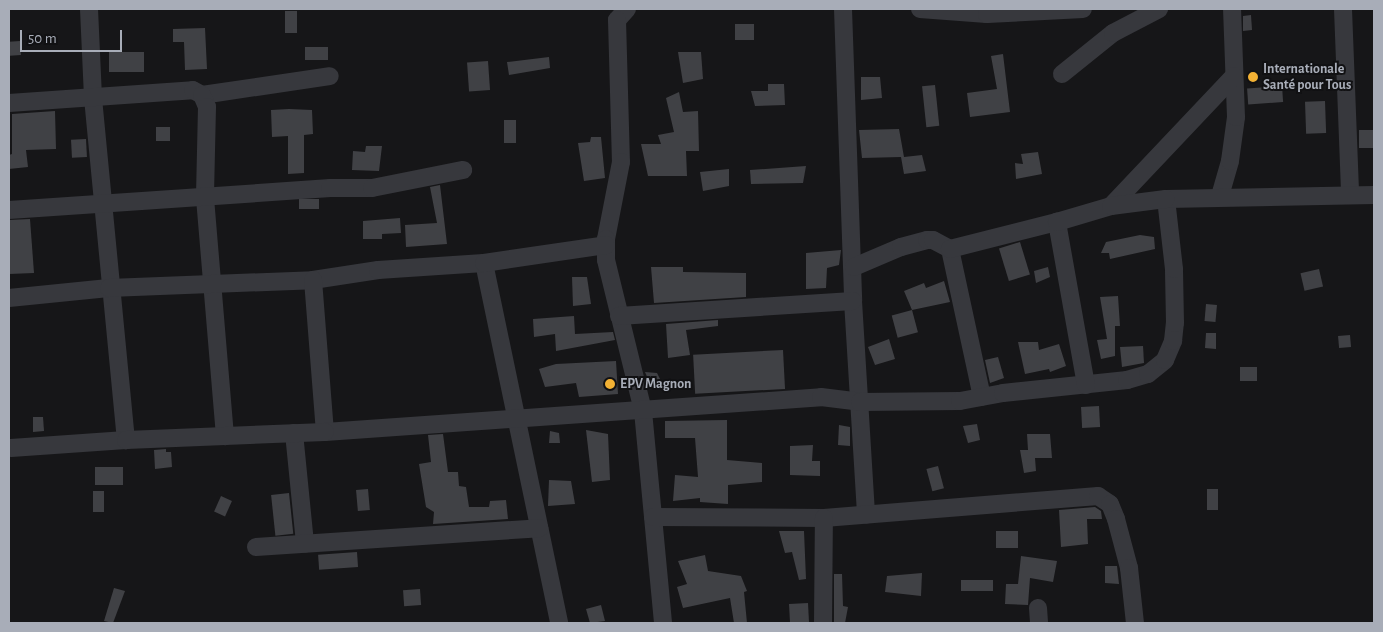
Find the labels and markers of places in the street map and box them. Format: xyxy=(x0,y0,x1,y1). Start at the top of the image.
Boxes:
place label: Internationale Santé pour Tous xyxy=(1263,61,1351,94)
marker: Internationale Santé pour Tous xyxy=(1247,71,1259,83)
place label: EPV Magnon xyxy=(620,376,691,392)
marker: EPV Magnon xyxy=(604,378,616,390)

